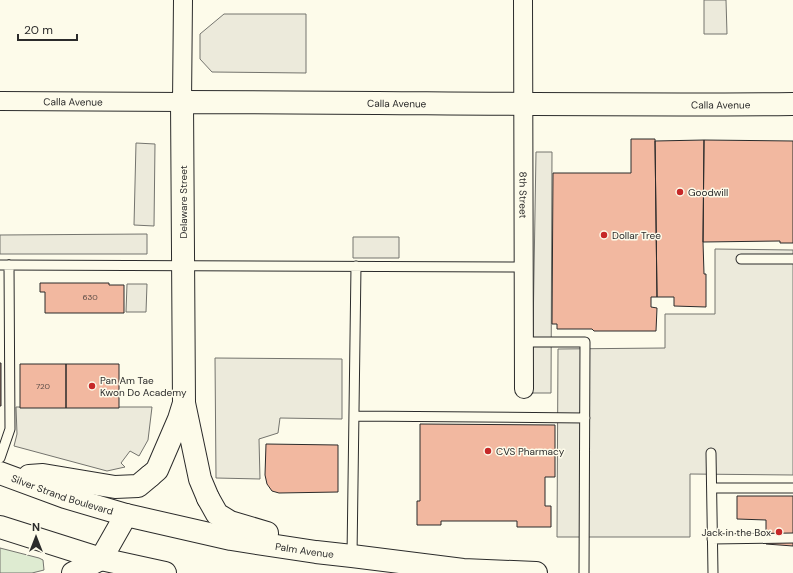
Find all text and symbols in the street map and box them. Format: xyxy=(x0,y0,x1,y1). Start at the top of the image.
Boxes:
scale bar xyxy=(18,16,77,42)
text: 20 m xyxy=(24,22,53,38)
street label: Calla Avenue xyxy=(43,95,103,109)
street label: Calla Avenue xyxy=(367,97,427,110)
street label: Calla Avenue xyxy=(691,98,751,112)
street label: Delaware Street xyxy=(177,165,190,239)
street label: 8th Street xyxy=(516,172,530,219)
place label: Goodwill xyxy=(688,186,728,199)
marker: Goodwill xyxy=(675,187,685,197)
place label: Dollar Tree xyxy=(612,229,661,242)
marker: Dollar Tree xyxy=(599,230,609,240)
house number: 630 xyxy=(82,292,98,302)
place label: Pan Am Tae Kwon Do Academy xyxy=(100,374,187,399)
house number: 720 xyxy=(36,381,51,391)
marker: Pan Am Tae Kwon Do Academy xyxy=(87,381,97,391)
place label: CVS Pharmacy xyxy=(496,445,565,458)
marker: CVS Pharmacy xyxy=(483,446,493,456)
street label: Silver Strand Boulevard xyxy=(9,472,115,518)
north arrow xyxy=(16,517,56,557)
text: N xyxy=(32,520,40,534)
place label: Jack in the Box xyxy=(702,526,771,539)
marker: Jack in the Box xyxy=(774,527,784,537)
street label: Palm Avenue xyxy=(274,540,335,561)

